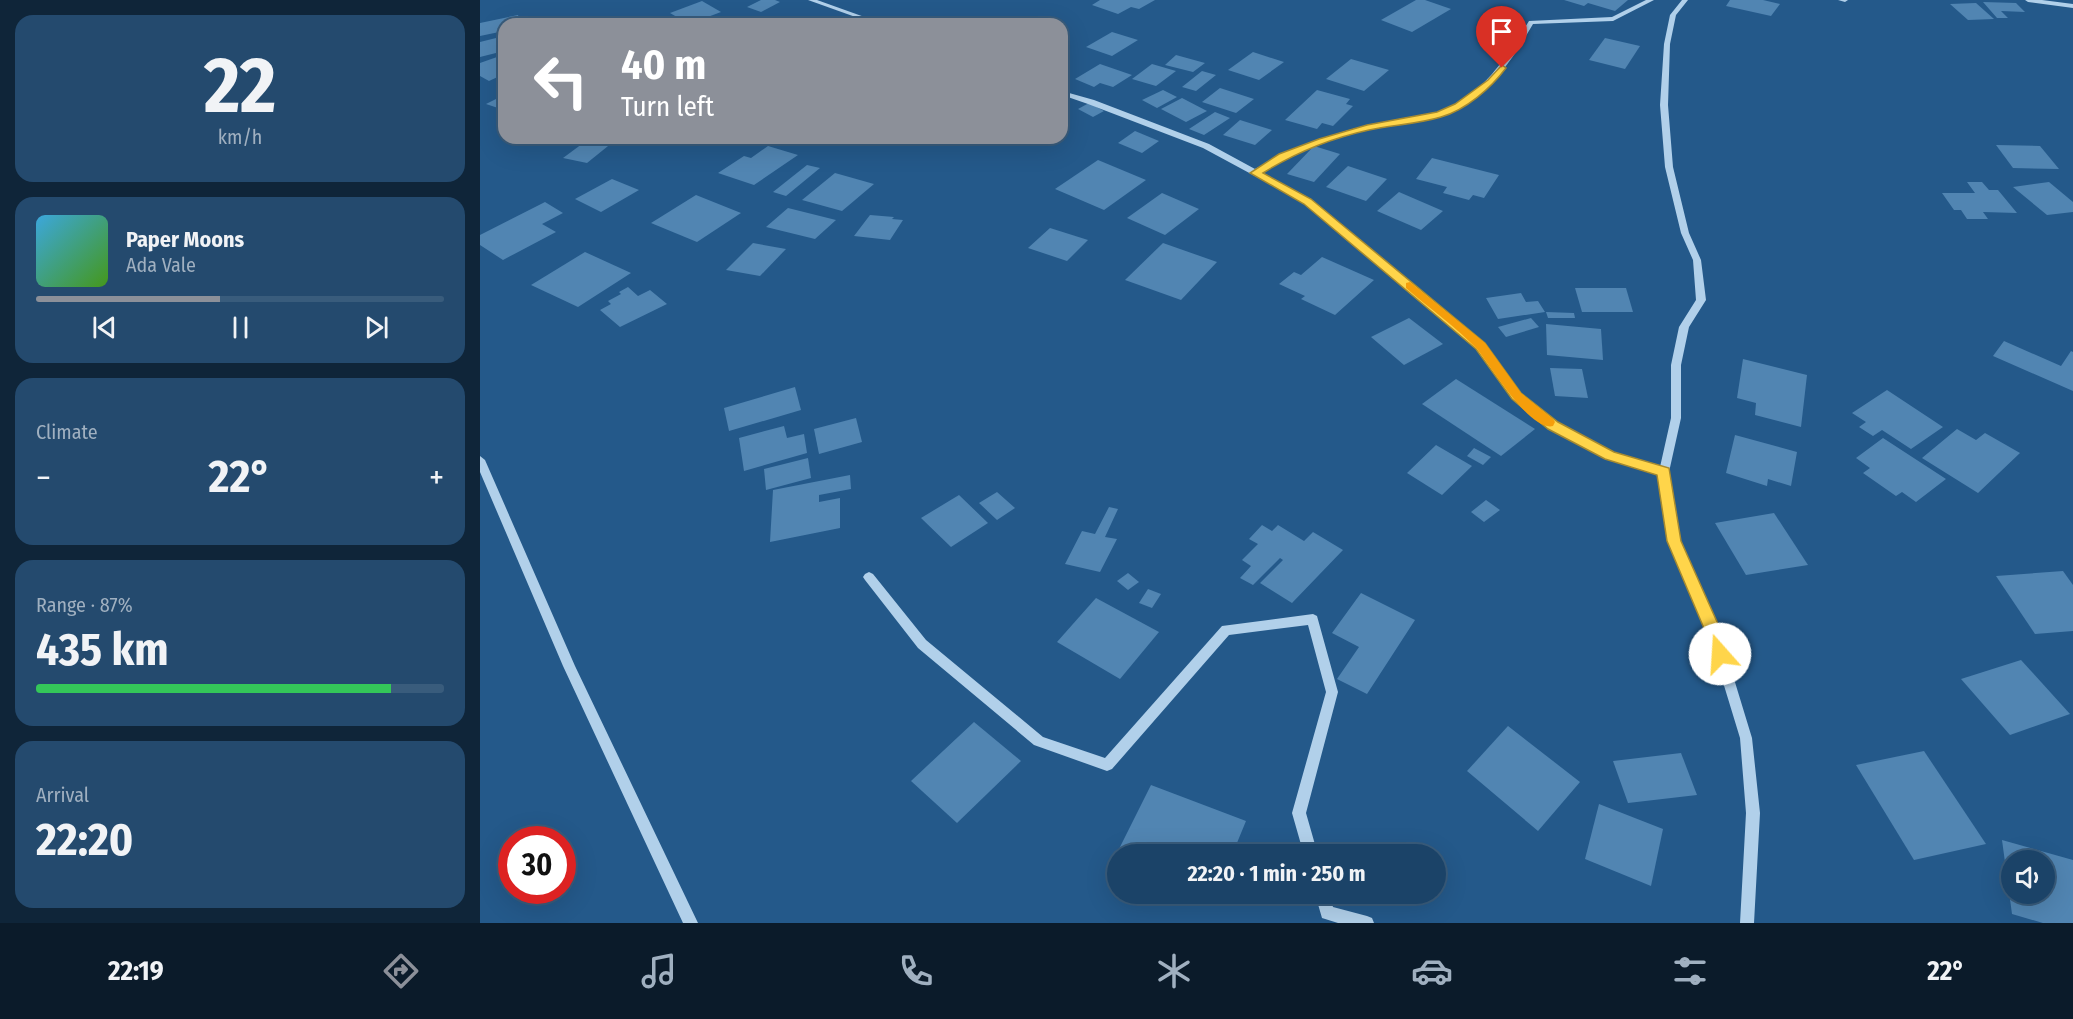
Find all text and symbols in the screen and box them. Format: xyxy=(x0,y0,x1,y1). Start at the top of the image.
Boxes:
pin xyxy=(1476,6,1527,68)
icon: arrive xyxy=(1485,15,1518,48)
text: 22 xyxy=(204,39,276,133)
text: 40 m xyxy=(621,40,706,90)
icon: left xyxy=(522,42,600,120)
text: Turn left xyxy=(621,91,714,123)
text: km/h xyxy=(218,125,262,149)
text: Paper Moons xyxy=(126,226,244,253)
text: Ada Vale xyxy=(126,253,196,277)
icon: previous xyxy=(88,311,121,344)
icon: pause xyxy=(224,311,257,344)
icon: next xyxy=(360,311,393,344)
text: Climate xyxy=(36,420,98,444)
text: 22° xyxy=(209,450,271,504)
text: − xyxy=(36,458,51,498)
text: + xyxy=(429,458,444,498)
text: Range · 87% xyxy=(36,593,133,617)
position arrow xyxy=(1688,622,1752,686)
text: 435 km xyxy=(36,623,169,677)
text: Arrival xyxy=(36,783,89,807)
text: 22:20 xyxy=(36,813,133,867)
speed limit sign: 30 xyxy=(498,826,576,904)
map controls xyxy=(2001,850,2055,904)
button: sound xyxy=(2001,850,2055,904)
text: 22:20 · 1 min · 250 m xyxy=(1187,860,1366,887)
icon: directions xyxy=(380,950,422,992)
icon: music xyxy=(638,950,680,992)
icon: phone xyxy=(895,950,937,992)
icon: climate xyxy=(1153,950,1195,992)
icon: car xyxy=(1411,950,1453,992)
icon: filters xyxy=(1669,950,1711,992)
text: 22:19 xyxy=(108,955,164,987)
text: 22° xyxy=(1927,955,1965,987)

